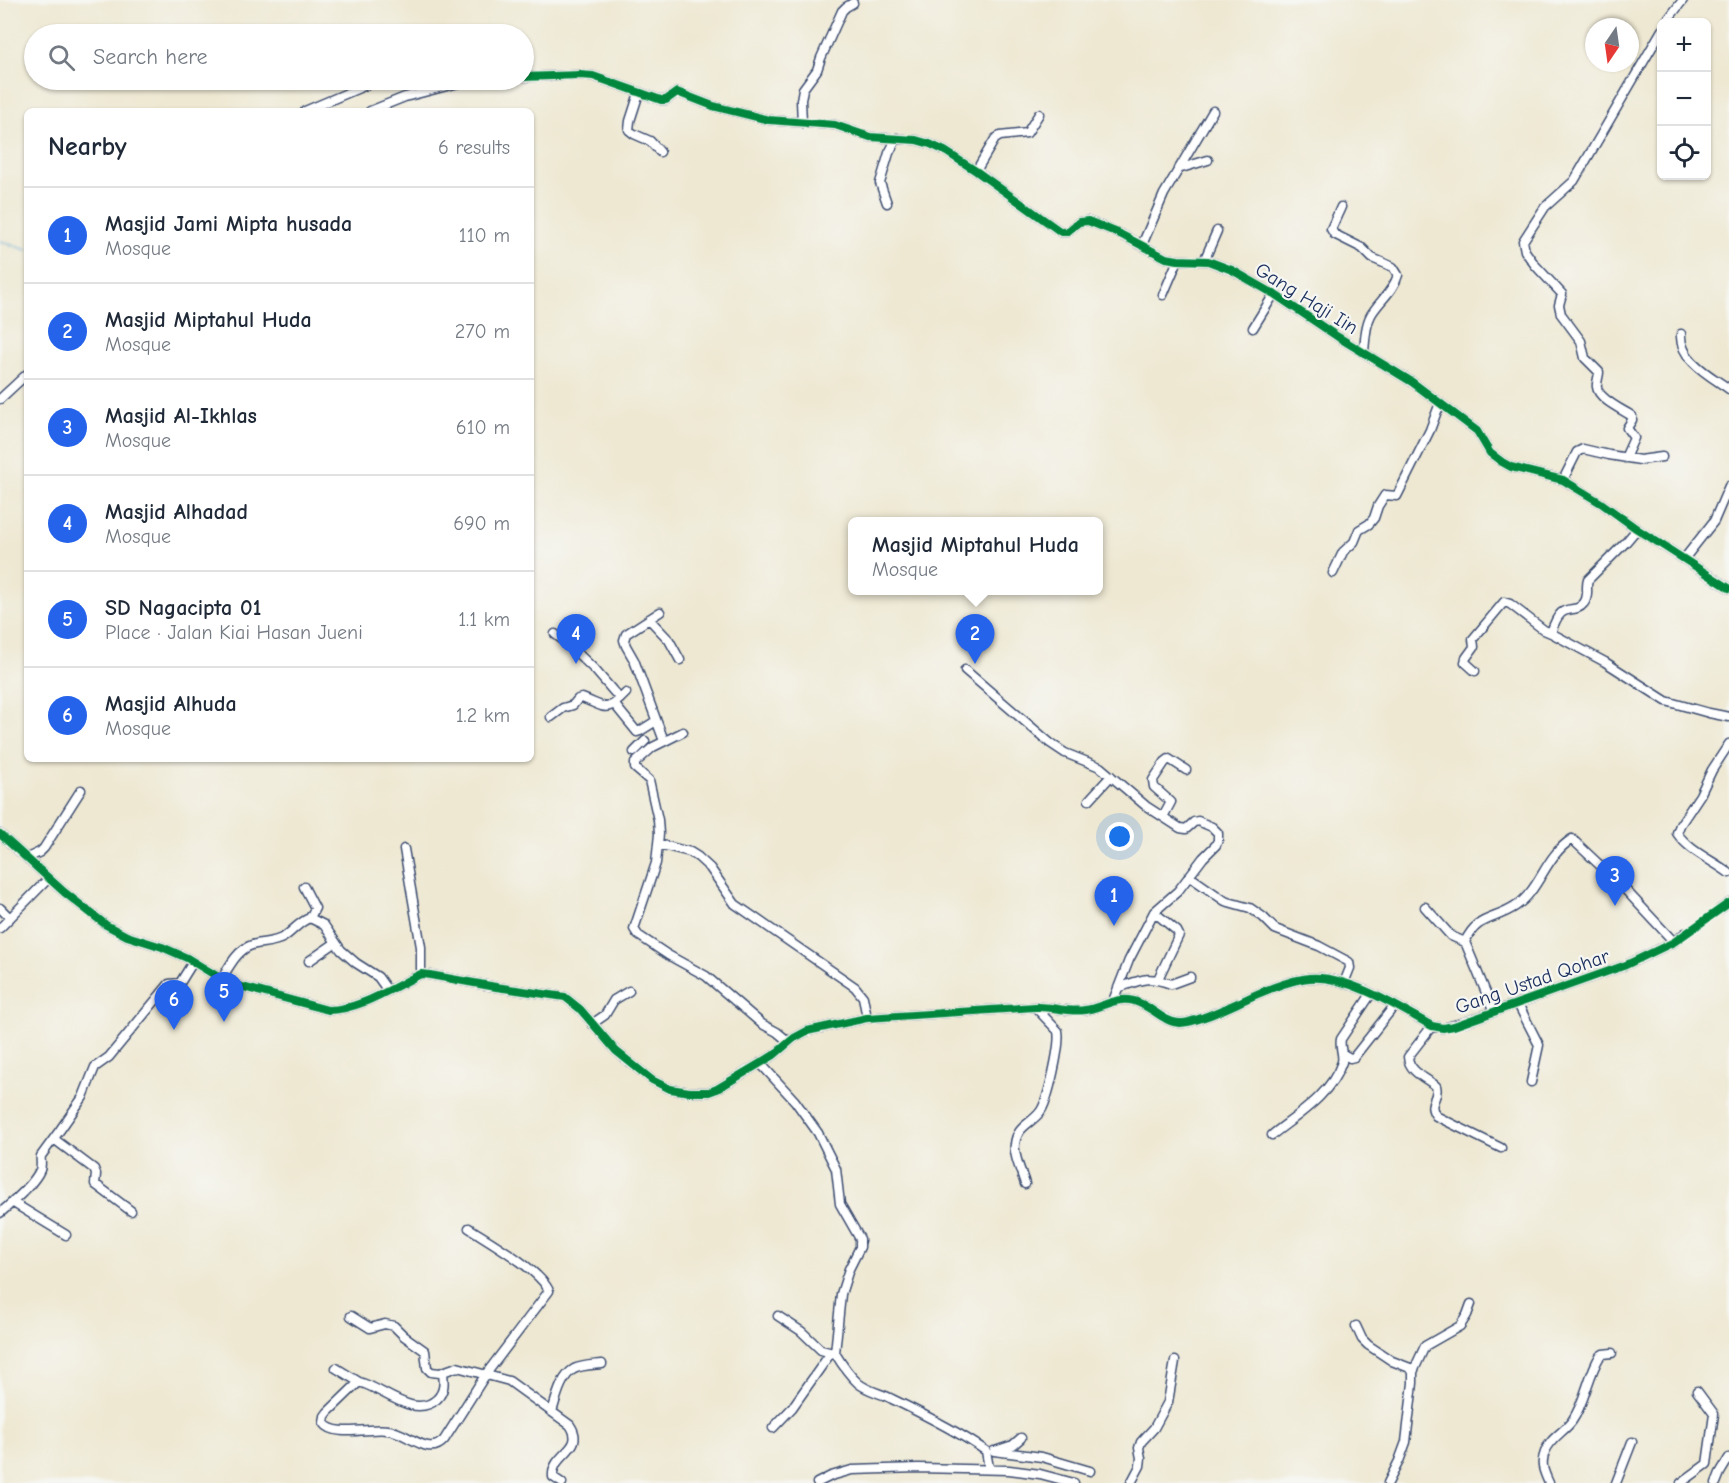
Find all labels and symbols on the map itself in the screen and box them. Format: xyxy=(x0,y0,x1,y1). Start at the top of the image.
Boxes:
north arrow xyxy=(1585,18,1639,72)
street label: Gang Haji Iin xyxy=(1251,258,1362,339)
pin: 4 xyxy=(556,614,596,664)
pin: 2 xyxy=(956,614,994,664)
your location xyxy=(1105,822,1134,851)
pin: 3 xyxy=(1596,856,1634,906)
pin: 1 xyxy=(1094,876,1134,926)
street label: Gang Ustad Qohar xyxy=(1452,944,1612,1019)
pin: 5 xyxy=(204,972,244,1022)
pin: 6 xyxy=(154,980,194,1030)

